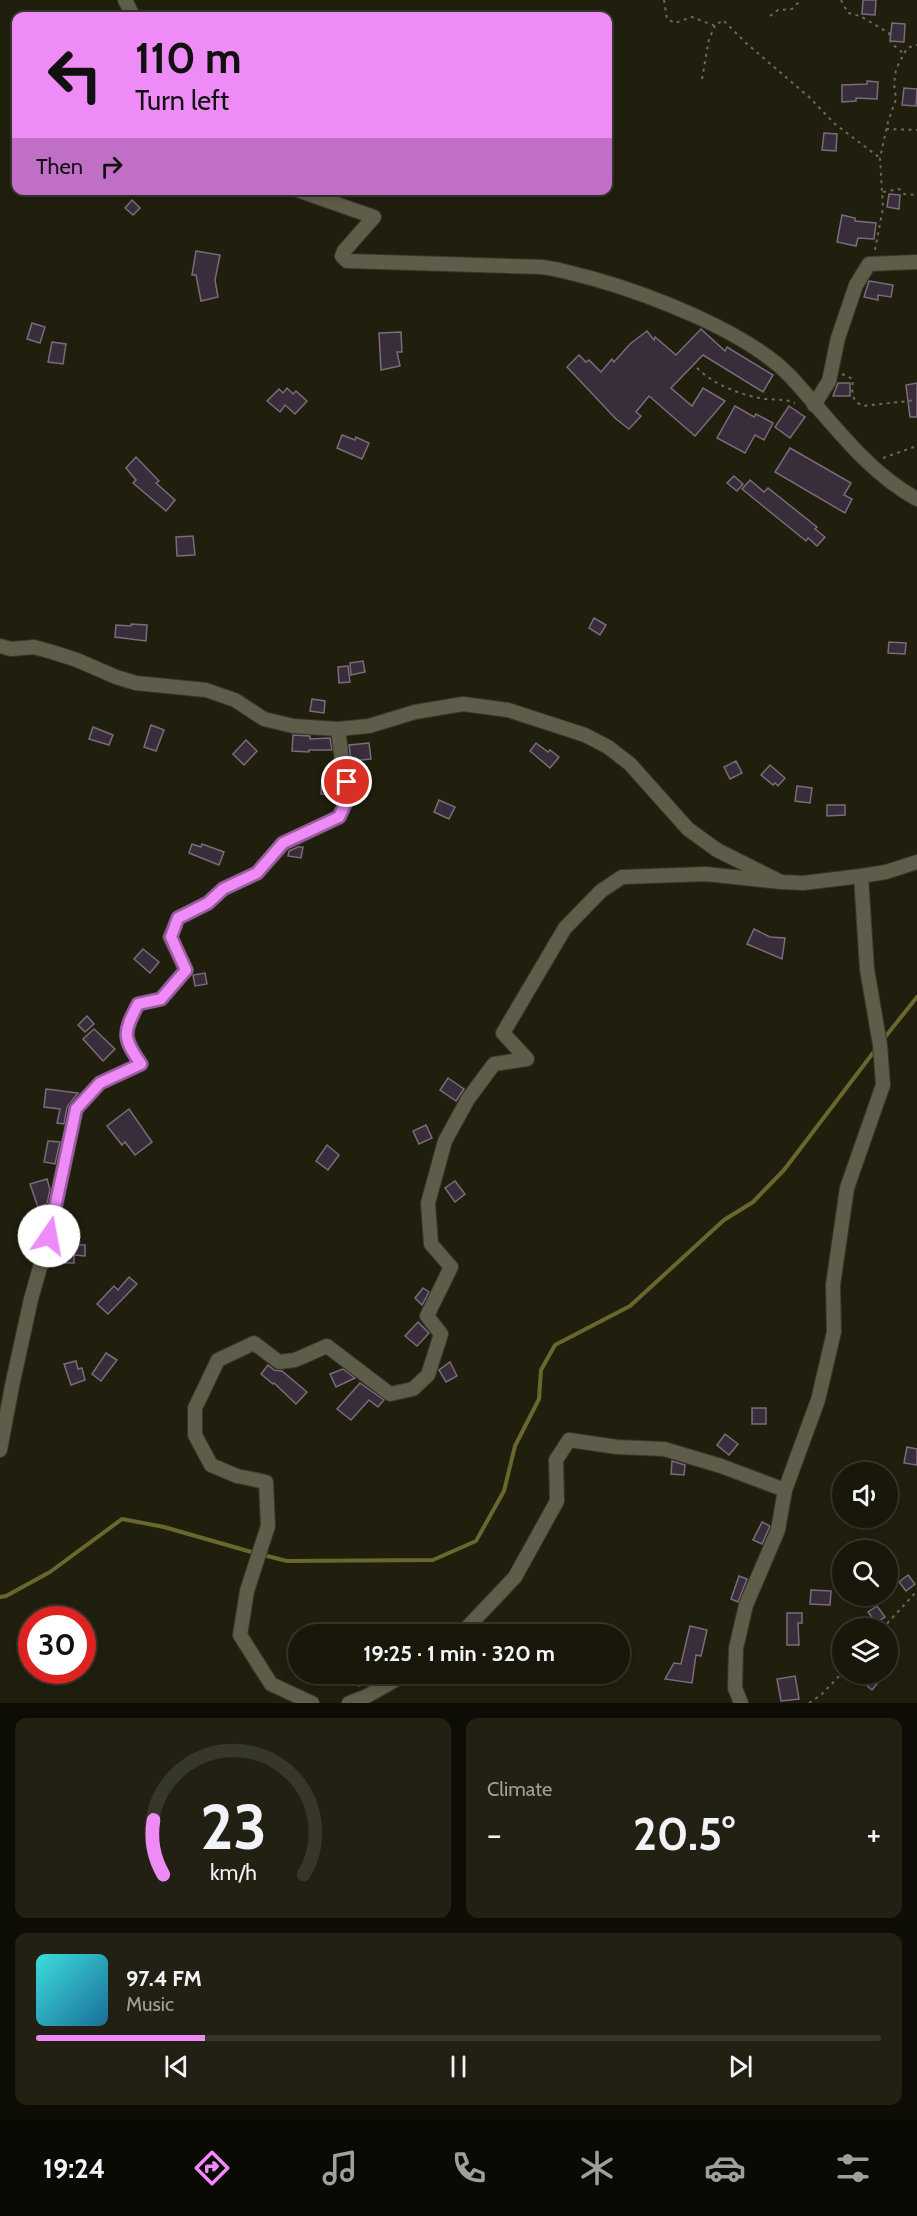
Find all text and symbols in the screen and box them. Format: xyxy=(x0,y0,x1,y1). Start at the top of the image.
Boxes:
text: 110 m xyxy=(135,32,242,84)
icon: left xyxy=(36,36,114,114)
text: Turn left xyxy=(135,84,229,117)
icon: right xyxy=(95,150,128,183)
text: Then xyxy=(36,153,83,180)
pin xyxy=(321,756,372,807)
icon: arrive xyxy=(330,765,363,798)
position arrow xyxy=(17,1204,81,1268)
map controls xyxy=(832,1462,898,1684)
button: sound xyxy=(832,1462,898,1528)
button: search xyxy=(832,1540,898,1606)
speed limit sign: 30 xyxy=(18,1606,96,1684)
button: layers xyxy=(832,1618,898,1684)
text: 19:25 · 1 min · 320 m xyxy=(363,1640,555,1667)
text: Climate xyxy=(487,1777,552,1801)
text: 23 xyxy=(200,1789,266,1865)
text: 20.5° xyxy=(633,1807,735,1861)
text: − xyxy=(487,1814,502,1854)
text: + xyxy=(866,1814,881,1854)
text: km/h xyxy=(210,1859,256,1885)
text: 97.4 FM xyxy=(126,1965,202,1992)
text: Music xyxy=(126,1992,174,2016)
icon: previous xyxy=(160,2050,193,2083)
icon: pause xyxy=(442,2050,475,2083)
icon: next xyxy=(724,2050,757,2083)
icon: directions xyxy=(191,2147,233,2189)
icon: music xyxy=(319,2147,361,2189)
icon: phone xyxy=(448,2147,490,2189)
icon: climate xyxy=(576,2147,618,2189)
icon: car xyxy=(704,2147,746,2189)
icon: filters xyxy=(832,2147,874,2189)
text: 19:24 xyxy=(43,2152,105,2185)

